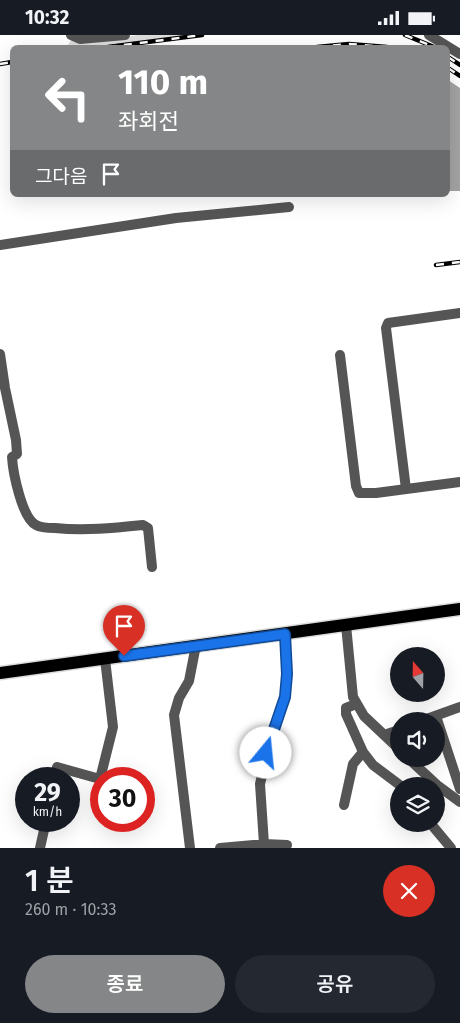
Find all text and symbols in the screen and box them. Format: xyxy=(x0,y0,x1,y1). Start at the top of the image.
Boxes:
text: 10:32 xyxy=(25,6,69,29)
text: 110 m xyxy=(118,61,208,103)
icon: left xyxy=(35,65,100,130)
text: 좌회전 xyxy=(118,108,179,135)
icon: arrive xyxy=(97,160,125,188)
text: 그다음 xyxy=(35,165,87,188)
pin xyxy=(103,605,145,656)
icon: arrive xyxy=(110,612,138,640)
north arrow xyxy=(390,647,445,703)
map controls xyxy=(390,647,445,832)
button: sound xyxy=(390,712,445,767)
position arrow xyxy=(239,726,291,778)
speed limit sign: 30 xyxy=(90,767,155,832)
button: layers xyxy=(390,777,445,832)
text: 29 xyxy=(34,778,61,808)
text: km/h xyxy=(33,805,62,819)
text: 1 분 xyxy=(25,863,74,899)
button: close xyxy=(383,865,435,917)
text: 260 m · 10:33 xyxy=(25,900,116,919)
button: 종료 xyxy=(25,955,225,1013)
button: 공유 xyxy=(235,955,435,1013)

